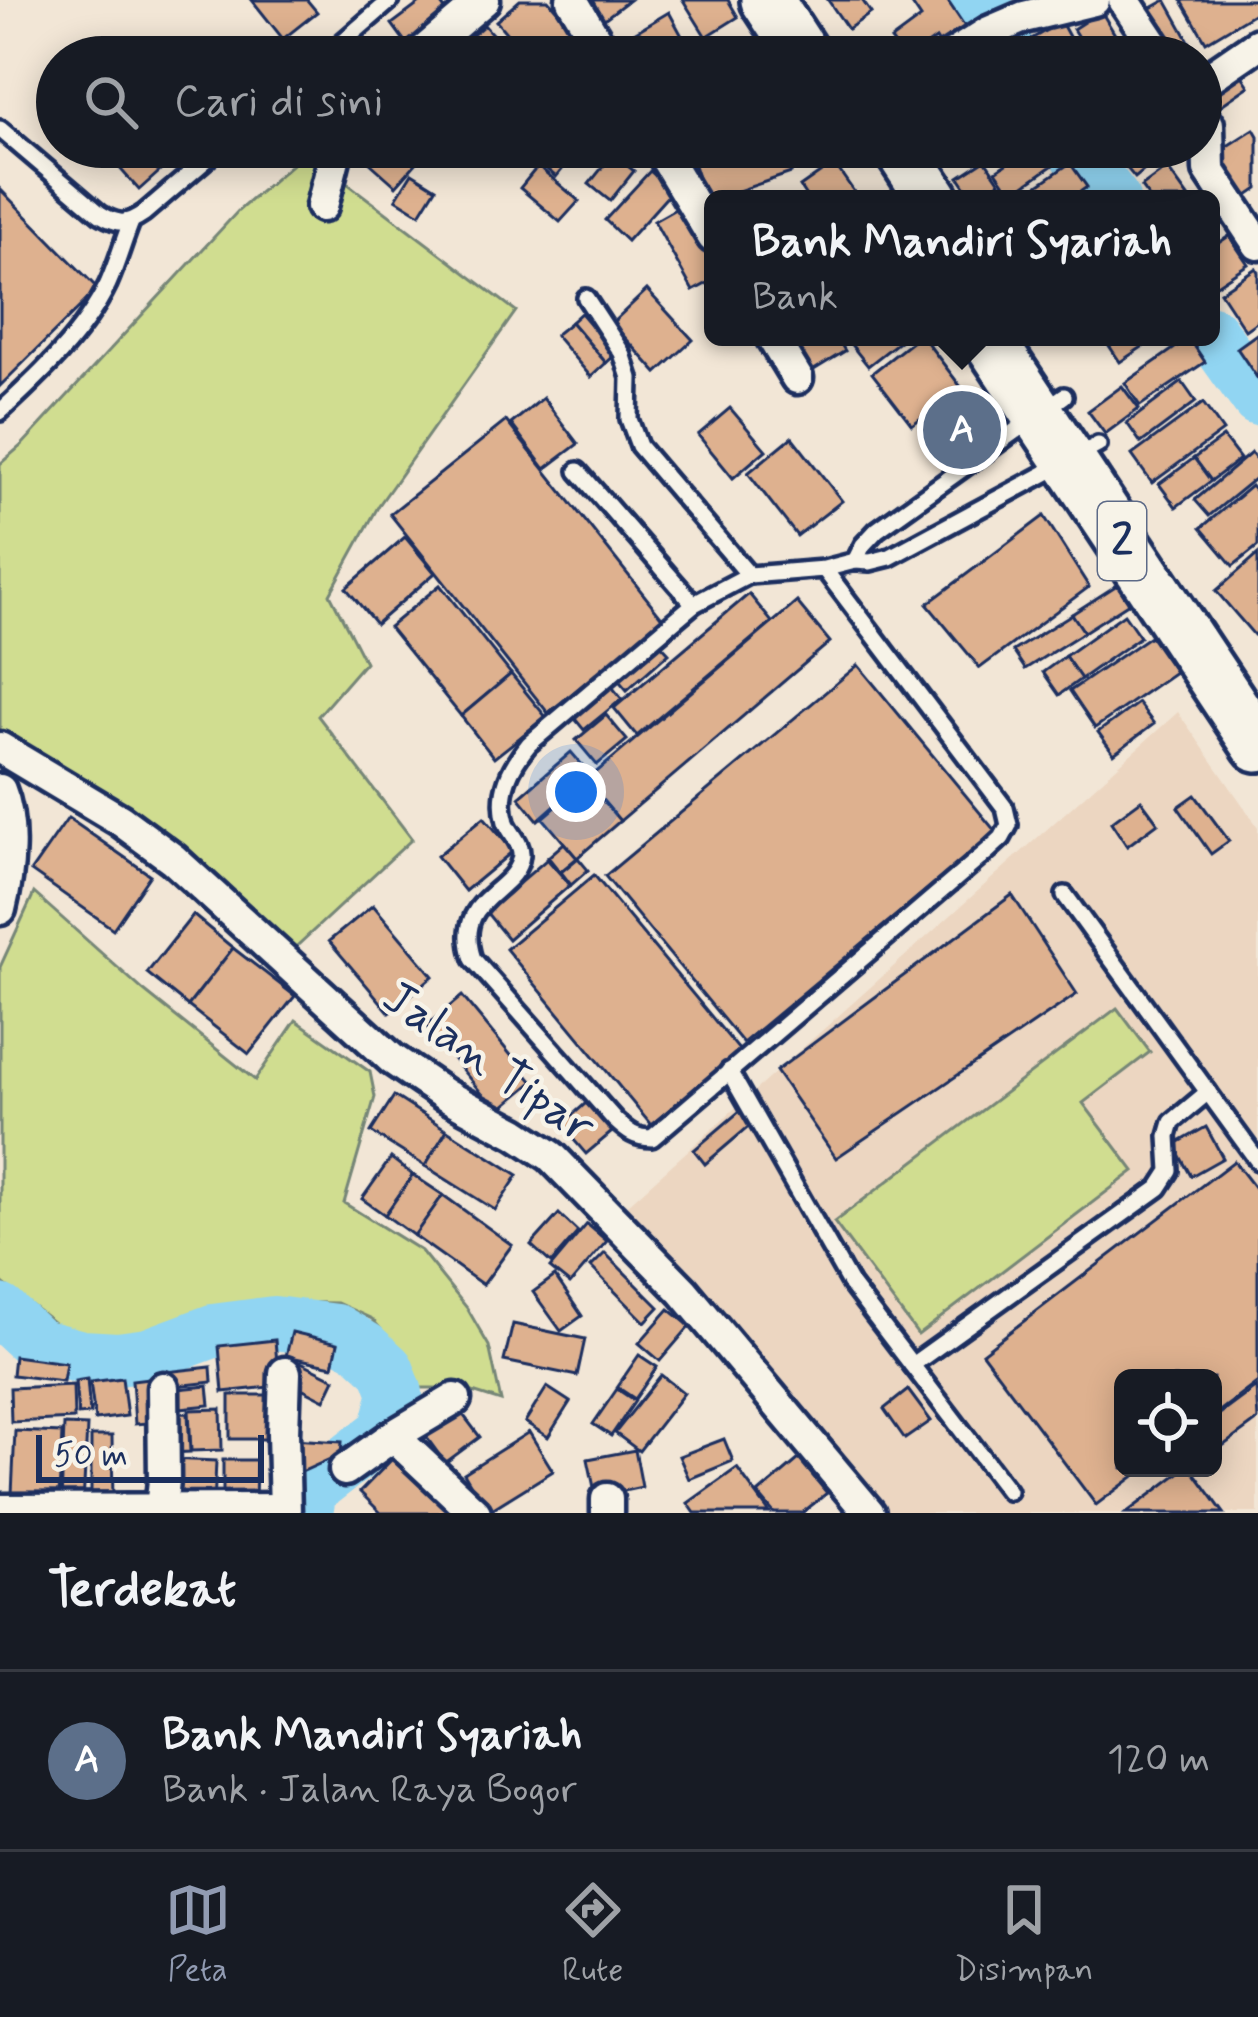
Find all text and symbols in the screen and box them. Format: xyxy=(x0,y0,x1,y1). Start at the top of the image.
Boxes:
search box xyxy=(36,36,1222,168)
icon: search xyxy=(78,69,144,135)
text: Cari di sini xyxy=(174,73,383,132)
popup xyxy=(704,190,1220,346)
text: Bank Mandiri Syariah xyxy=(752,213,1172,272)
text: Bank xyxy=(752,272,838,323)
pin: A xyxy=(923,385,1001,475)
road number: 2 xyxy=(1098,502,1146,580)
your location xyxy=(546,762,606,822)
street label: Jalan Tipar xyxy=(370,967,607,1159)
map controls xyxy=(1114,1369,1222,1477)
button: locate xyxy=(1114,1369,1222,1477)
scale bar xyxy=(36,1429,264,1482)
text: 50 m xyxy=(54,1434,128,1478)
text: Terdekat xyxy=(48,1558,236,1624)
text: Bank Mandiri Syariah xyxy=(162,1706,582,1765)
text: A xyxy=(74,1735,100,1786)
text: 120 m xyxy=(1107,1735,1210,1786)
text: Bank · Jalan Raya Bogor xyxy=(162,1765,577,1816)
tab: Peta xyxy=(165,1877,231,1993)
tab: Rute xyxy=(560,1877,626,1993)
tab: Disimpan xyxy=(955,1877,1093,1993)

